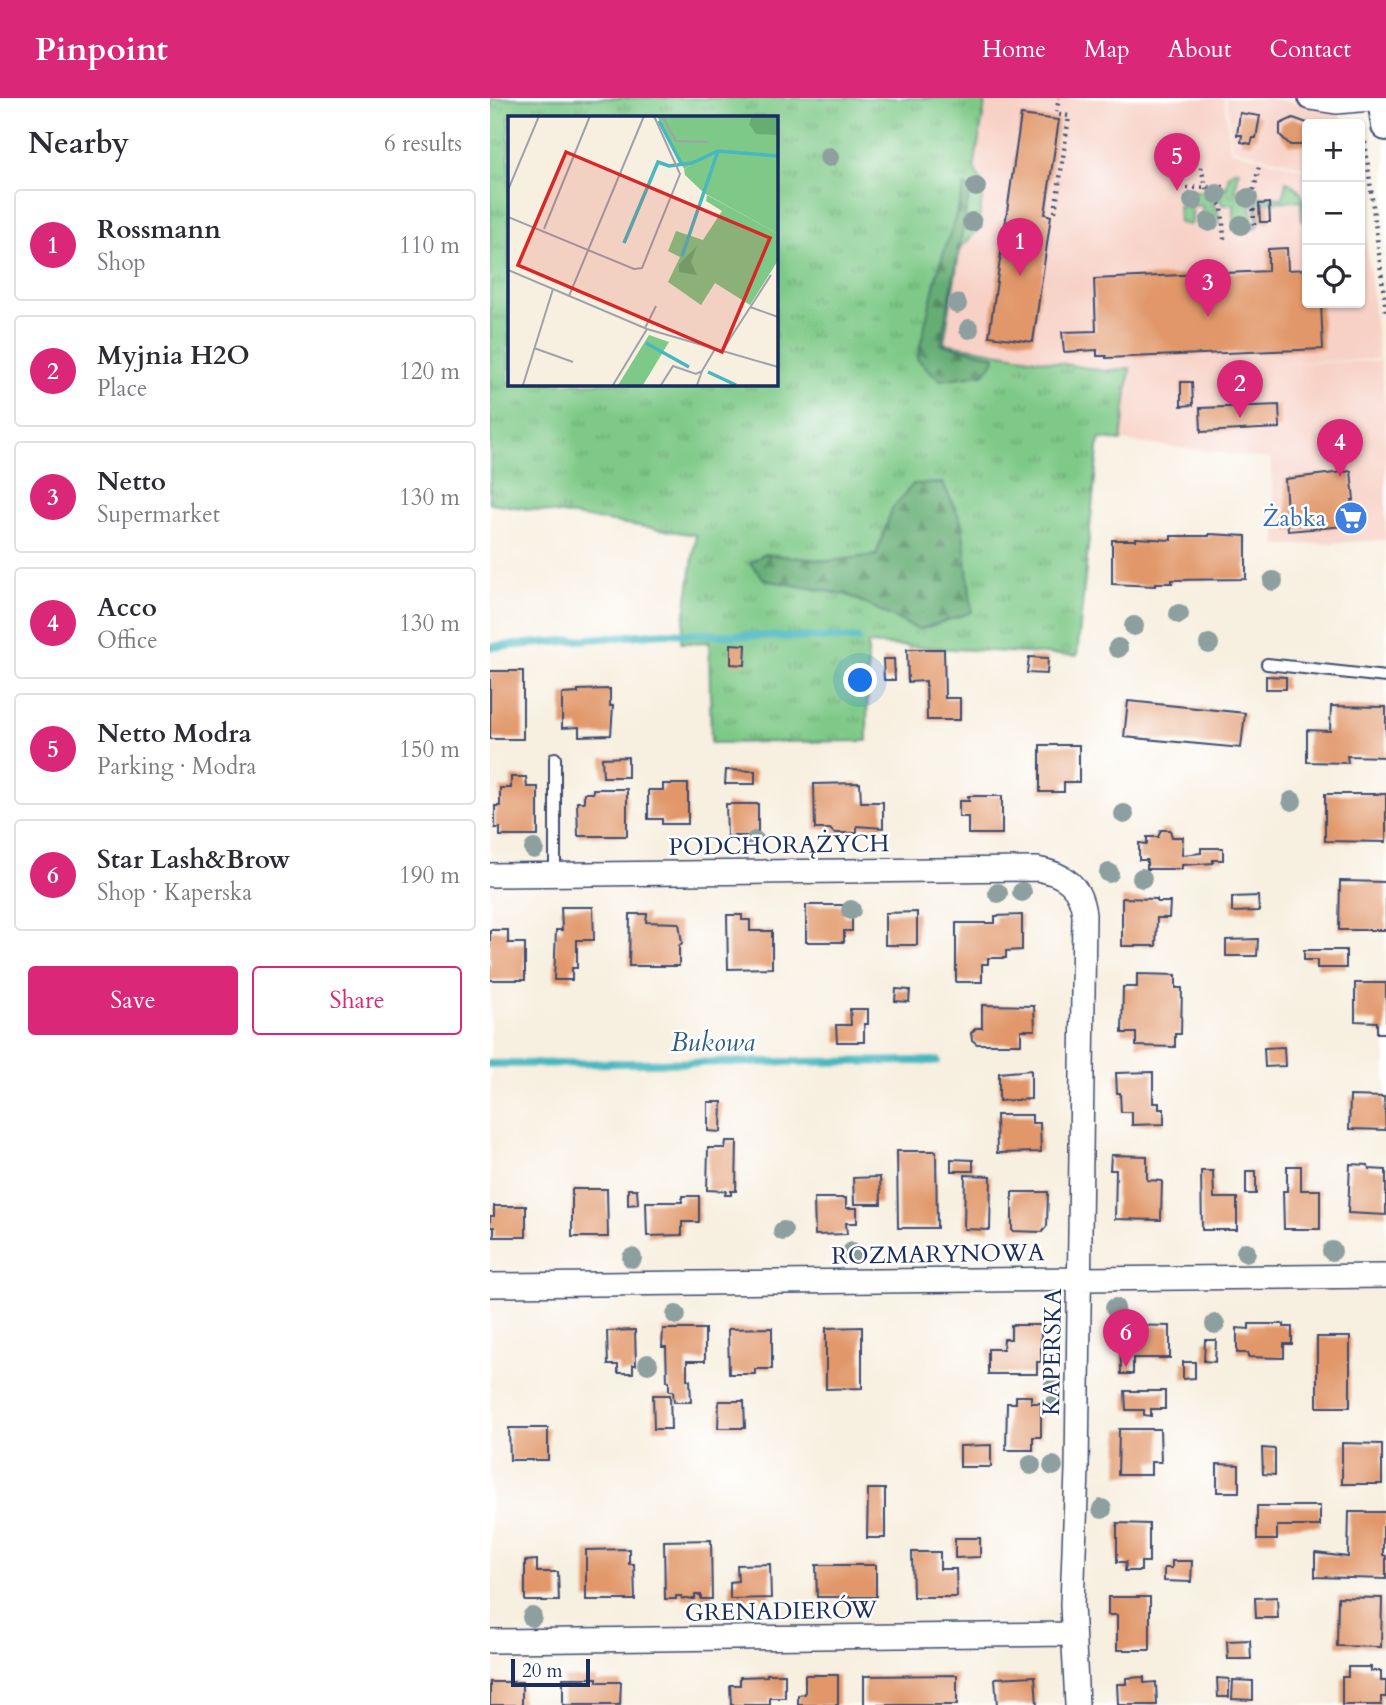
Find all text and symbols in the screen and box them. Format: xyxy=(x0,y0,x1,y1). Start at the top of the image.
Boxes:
text: Pinpoint xyxy=(35,27,168,72)
text: Home xyxy=(982,33,1046,66)
text: Map xyxy=(1084,33,1130,66)
text: About xyxy=(1168,33,1232,66)
text: Contact xyxy=(1270,33,1351,66)
inset map xyxy=(508,116,777,385)
map controls xyxy=(1302,119,1365,308)
button: + xyxy=(1302,119,1365,182)
text: Nearby xyxy=(28,123,129,164)
text: 6 results xyxy=(384,128,462,159)
pin: 5 xyxy=(1154,133,1200,191)
button: − xyxy=(1302,182,1365,245)
text: Rossmann xyxy=(97,212,221,247)
pin: 1 xyxy=(997,218,1043,276)
text: 1 xyxy=(47,230,59,261)
text: 110 m xyxy=(399,230,460,261)
button: locate xyxy=(1302,245,1365,308)
text: Shop xyxy=(97,247,146,278)
pin: 3 xyxy=(1185,259,1231,317)
text: Myjnia H2O xyxy=(97,338,250,373)
text: 2 xyxy=(47,356,59,387)
text: 120 m xyxy=(399,356,460,387)
pin: 2 xyxy=(1217,360,1263,418)
text: Place xyxy=(97,373,147,404)
pin: 4 xyxy=(1317,419,1363,477)
text: Netto xyxy=(97,464,166,499)
text: 3 xyxy=(47,482,59,513)
text: 130 m xyxy=(399,482,460,513)
text: Supermarket xyxy=(97,499,220,530)
supermarket icon: Żabka xyxy=(1332,499,1370,537)
place label: Żabka xyxy=(1262,502,1327,535)
text: Acco xyxy=(97,590,157,625)
text: 4 xyxy=(47,608,59,639)
text: 130 m xyxy=(399,608,460,639)
text: Office xyxy=(97,625,158,656)
your location xyxy=(843,663,877,697)
text: Netto Modra xyxy=(97,716,252,751)
text: 5 xyxy=(47,734,59,765)
text: 150 m xyxy=(399,734,460,765)
text: Parking · Modra xyxy=(97,751,257,782)
street label: PODCHORĄŻYCH xyxy=(668,827,890,864)
text: Star Lash&Brow xyxy=(97,842,290,877)
text: 6 xyxy=(47,860,59,891)
text: 190 m xyxy=(399,860,460,891)
text: Shop · Kaperska xyxy=(97,877,252,908)
button: Save xyxy=(28,966,238,1035)
button: Share xyxy=(252,966,462,1035)
water label: Bukowa xyxy=(671,1025,756,1060)
street label: ROZMARYNOWA xyxy=(831,1236,1046,1273)
street label: KAPERSKA xyxy=(1035,1287,1070,1416)
pin: 6 xyxy=(1103,1309,1149,1367)
street label: GRENADIERÓW xyxy=(685,1593,878,1630)
scale bar xyxy=(511,1656,590,1688)
text: 20 m xyxy=(522,1658,563,1684)

